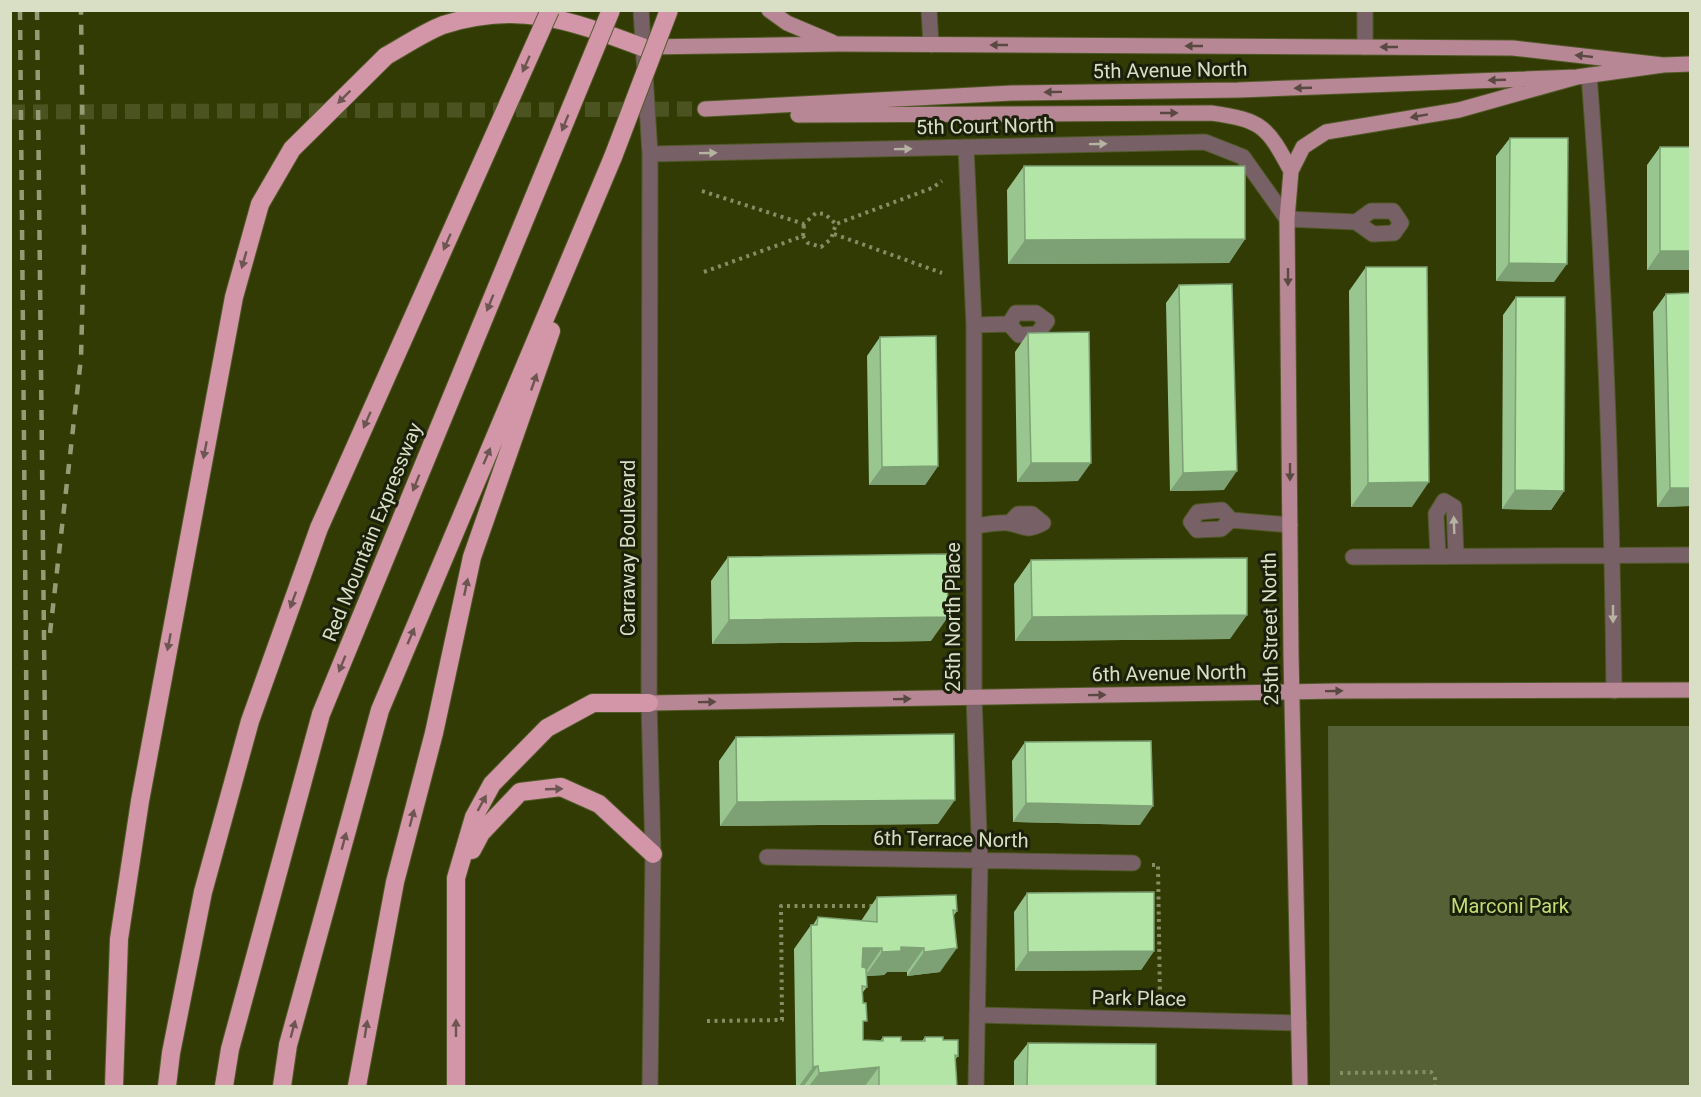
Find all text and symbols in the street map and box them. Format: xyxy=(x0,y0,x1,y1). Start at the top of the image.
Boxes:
one-way arrow xyxy=(990,40,1009,50)
one-way arrow xyxy=(1185,41,1204,51)
one-way arrow xyxy=(1380,42,1399,52)
one-way arrow xyxy=(1574,51,1593,61)
one-way arrow xyxy=(522,55,531,72)
street label: 5th Avenue North xyxy=(1092,57,1248,83)
one-way arrow xyxy=(1488,75,1507,84)
one-way arrow xyxy=(1293,83,1312,92)
one-way arrow xyxy=(1044,88,1063,97)
one-way arrow xyxy=(337,90,352,104)
one-way arrow xyxy=(1159,108,1178,118)
one-way arrow xyxy=(1409,112,1428,121)
street label: 5th Court North xyxy=(916,113,1054,139)
one-way arrow xyxy=(560,114,569,132)
one-way arrow xyxy=(1089,140,1108,149)
one-way arrow xyxy=(894,144,913,153)
one-way arrow xyxy=(699,148,718,158)
one-way arrow xyxy=(442,233,451,250)
one-way arrow xyxy=(239,250,249,269)
one-way arrow xyxy=(1283,268,1293,287)
one-way arrow xyxy=(485,294,494,312)
one-way arrow xyxy=(529,373,539,391)
one-way arrow xyxy=(362,411,372,429)
street label: Red Mountain Expressway xyxy=(317,419,427,645)
one-way arrow xyxy=(200,441,209,460)
one-way arrow xyxy=(482,447,492,465)
street label: Carraway Boulevard xyxy=(616,460,640,636)
one-way arrow xyxy=(1285,463,1294,482)
one-way arrow xyxy=(411,475,421,493)
one-way arrow xyxy=(1450,516,1459,535)
street label: 25th North Place xyxy=(941,542,965,692)
street label: 25th Street North xyxy=(1257,552,1283,706)
one-way arrow xyxy=(461,578,471,596)
one-way arrow xyxy=(287,591,297,609)
one-way arrow xyxy=(1608,605,1618,624)
one-way arrow xyxy=(407,627,416,645)
one-way arrow xyxy=(164,633,173,652)
one-way arrow xyxy=(337,655,347,673)
street label: 6th Avenue North xyxy=(1091,660,1247,686)
one-way arrow xyxy=(1325,686,1344,696)
one-way arrow xyxy=(1088,690,1107,700)
one-way arrow xyxy=(893,694,912,704)
one-way arrow xyxy=(698,697,717,707)
one-way arrow xyxy=(544,784,563,793)
one-way arrow xyxy=(476,795,487,811)
one-way arrow xyxy=(407,809,417,827)
street label: 6th Terrace North xyxy=(873,826,1029,852)
one-way arrow xyxy=(340,832,349,850)
park label: Marconi Park xyxy=(1451,894,1570,918)
street label: Park Place xyxy=(1091,985,1187,1011)
one-way arrow xyxy=(362,1019,371,1038)
one-way arrow xyxy=(451,1019,461,1038)
one-way arrow xyxy=(289,1020,298,1038)

